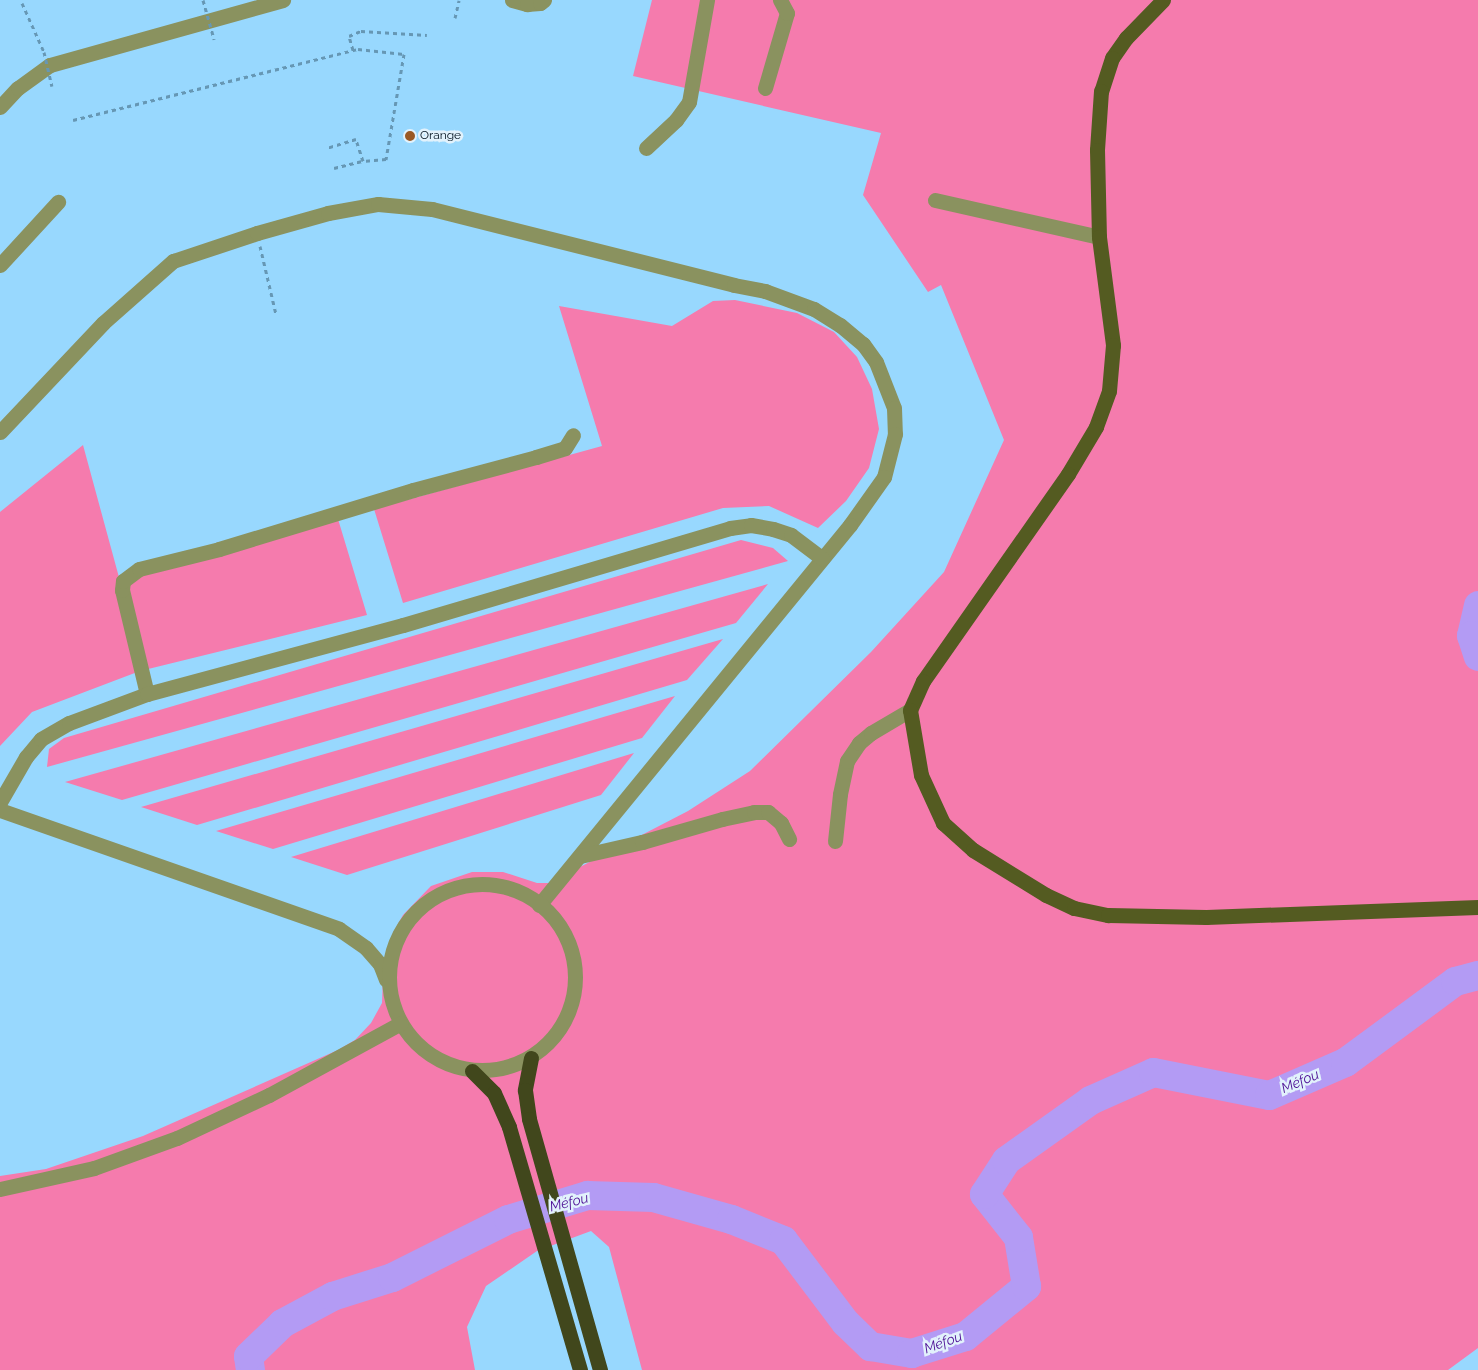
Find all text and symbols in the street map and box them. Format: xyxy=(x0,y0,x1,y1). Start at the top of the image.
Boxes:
place label: Orange xyxy=(420,129,461,143)
marker: Orange xyxy=(404,130,416,142)
water label: Méfou xyxy=(1279,1066,1321,1096)
water label: Méfou xyxy=(548,1189,590,1215)
water label: Méfou xyxy=(922,1327,964,1357)

